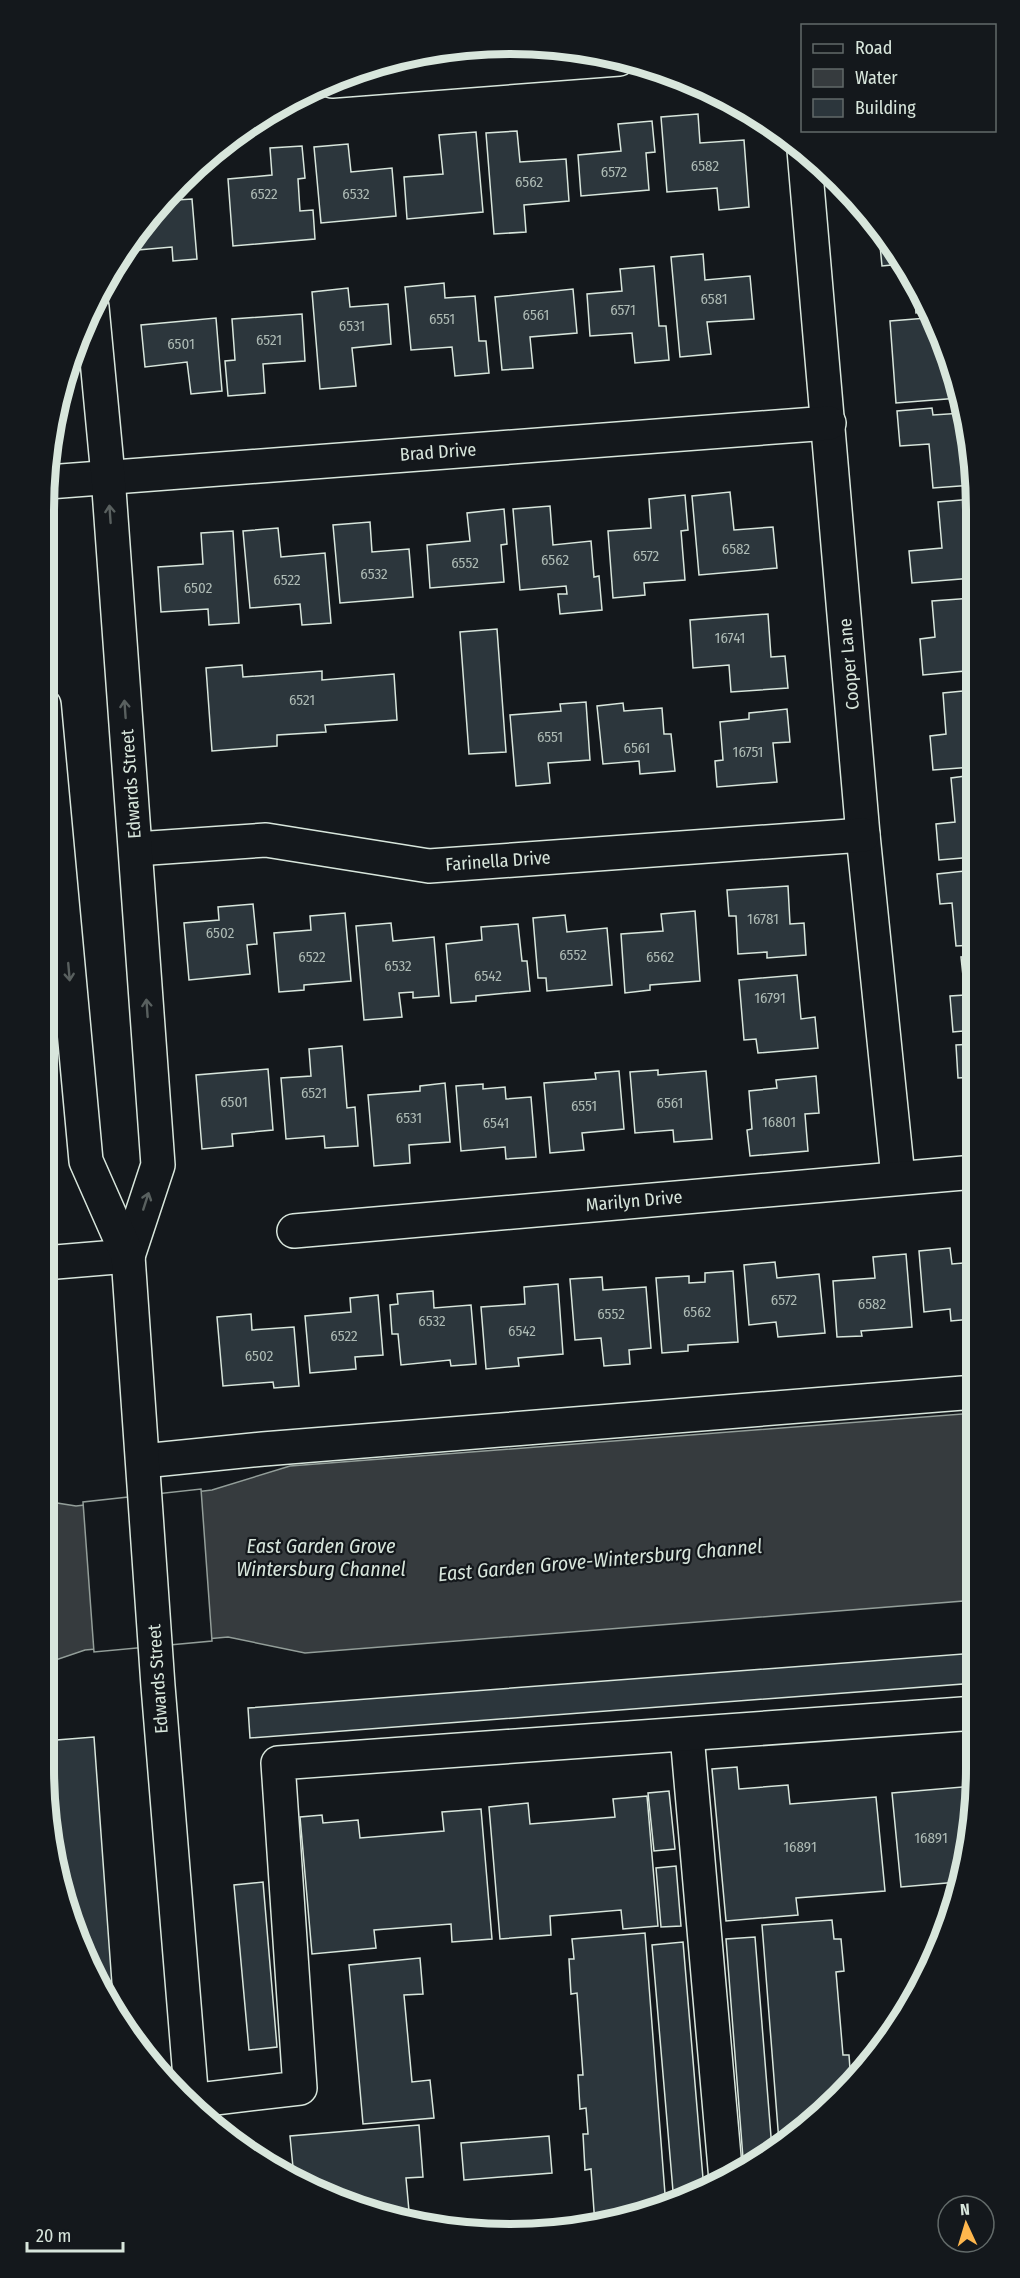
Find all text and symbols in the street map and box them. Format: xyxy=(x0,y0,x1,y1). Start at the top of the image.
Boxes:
legend xyxy=(801,24,996,132)
text: Road xyxy=(855,37,892,59)
text: Water xyxy=(855,67,898,89)
text: Building xyxy=(855,97,916,119)
house number: 6582 xyxy=(691,157,720,175)
house number: 6572 xyxy=(601,163,628,181)
house number: 6562 xyxy=(515,173,543,191)
house number: 6522 xyxy=(250,185,278,203)
house number: 6532 xyxy=(342,185,370,203)
house number: 6581 xyxy=(700,290,728,308)
house number: 6571 xyxy=(610,301,636,319)
house number: 6561 xyxy=(523,306,549,324)
house number: 6551 xyxy=(429,310,455,328)
house number: 6531 xyxy=(339,317,365,335)
house number: 6521 xyxy=(256,331,282,349)
house number: 6501 xyxy=(167,335,195,353)
street label: Brad Drive xyxy=(399,438,477,466)
one-way arrow xyxy=(105,505,116,525)
house number: 6582 xyxy=(722,540,751,558)
house number: 6572 xyxy=(633,547,660,565)
house number: 6562 xyxy=(541,551,569,569)
house number: 6552 xyxy=(451,554,479,572)
house number: 6532 xyxy=(360,565,388,583)
house number: 6522 xyxy=(273,571,301,589)
house number: 6502 xyxy=(184,579,213,597)
street label: Cooper Lane xyxy=(834,617,864,711)
house number: 16741 xyxy=(715,629,745,647)
house number: 6521 xyxy=(289,691,315,709)
one-way arrow xyxy=(119,699,130,719)
street label: Edwards Street xyxy=(116,728,146,839)
house number: 6551 xyxy=(537,728,563,746)
house number: 6561 xyxy=(624,739,650,757)
house number: 16751 xyxy=(733,743,763,761)
street label: Farinella Drive xyxy=(445,846,551,876)
house number: 16781 xyxy=(747,910,779,928)
house number: 6502 xyxy=(206,924,235,942)
house number: 6552 xyxy=(559,946,587,964)
house number: 6522 xyxy=(298,948,326,966)
house number: 6562 xyxy=(646,948,674,966)
house number: 6532 xyxy=(384,957,412,975)
one-way arrow xyxy=(63,962,74,982)
house number: 6542 xyxy=(474,967,502,985)
house number: 16791 xyxy=(754,989,786,1007)
one-way arrow xyxy=(141,998,152,1018)
house number: 6521 xyxy=(301,1084,327,1102)
house number: 6501 xyxy=(220,1093,248,1111)
house number: 6561 xyxy=(657,1094,683,1112)
house number: 6551 xyxy=(571,1097,597,1115)
house number: 6531 xyxy=(396,1109,422,1127)
house number: 16801 xyxy=(762,1113,796,1131)
house number: 6541 xyxy=(483,1114,509,1132)
street label: Marilyn Drive xyxy=(585,1186,683,1216)
one-way arrow xyxy=(141,1192,152,1211)
house number: 6572 xyxy=(771,1291,798,1309)
house number: 6582 xyxy=(858,1295,887,1313)
house number: 6562 xyxy=(683,1303,711,1321)
house number: 6552 xyxy=(597,1305,625,1323)
house number: 6532 xyxy=(418,1312,446,1330)
house number: 6542 xyxy=(508,1322,536,1340)
house number: 6522 xyxy=(330,1327,358,1345)
house number: 6502 xyxy=(245,1347,274,1365)
water label: East Garden Grove Wintersburg Channel xyxy=(236,1534,406,1581)
water label: East Garden Grove-Wintersburg Channel xyxy=(437,1534,763,1586)
street label: Edwards Street xyxy=(143,1623,173,1734)
house number: 16891 xyxy=(914,1829,948,1847)
house number: 16891 xyxy=(783,1838,817,1856)
north arrow xyxy=(936,2194,996,2254)
text: N xyxy=(960,2200,970,2219)
scale bar xyxy=(27,2215,123,2253)
text: 20 m xyxy=(36,2225,71,2247)

